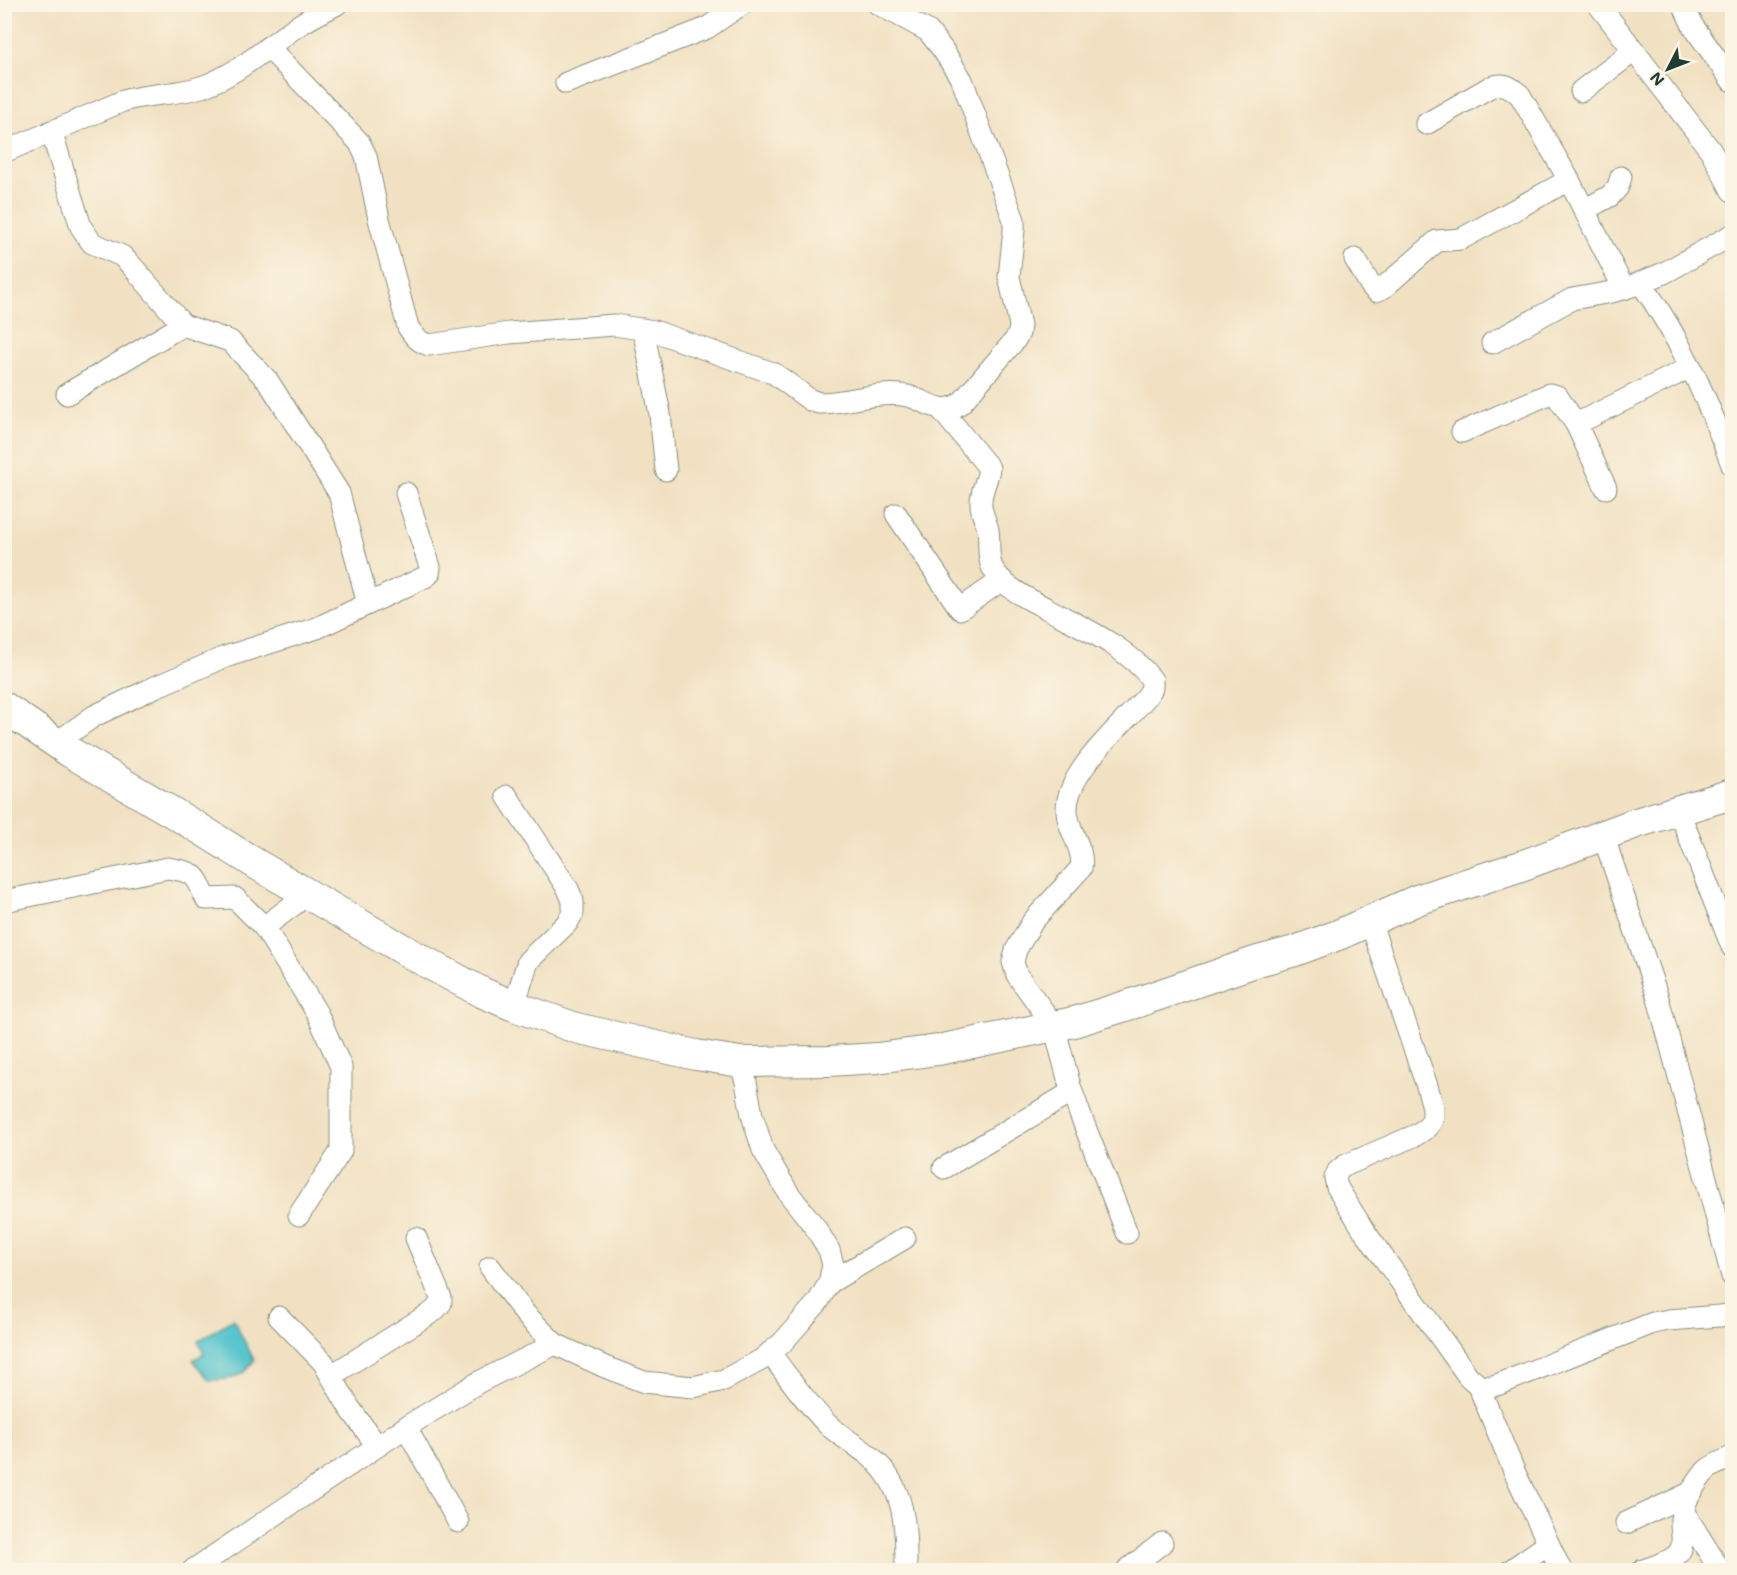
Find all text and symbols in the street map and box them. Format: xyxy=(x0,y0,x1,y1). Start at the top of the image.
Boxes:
north arrow xyxy=(1638,39,1698,99)
text: N xyxy=(1645,68,1668,91)

